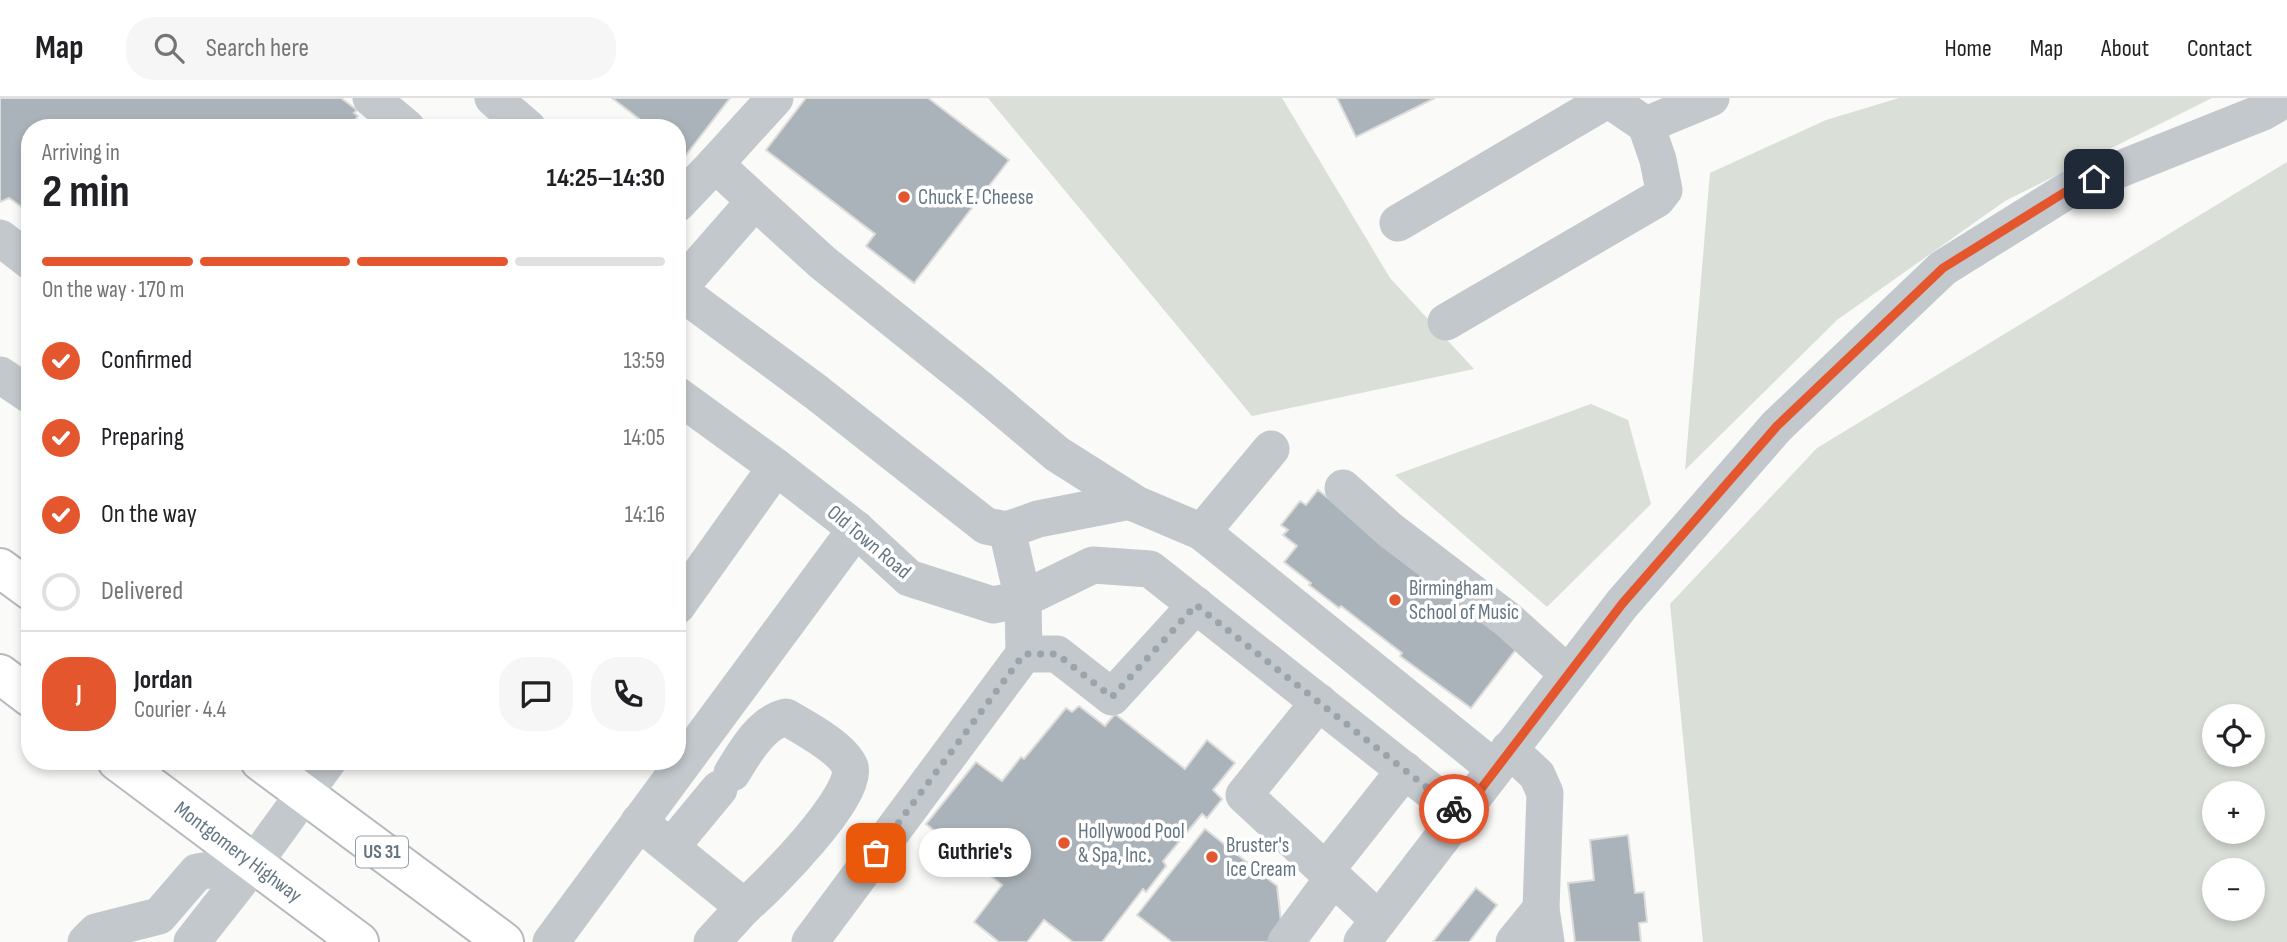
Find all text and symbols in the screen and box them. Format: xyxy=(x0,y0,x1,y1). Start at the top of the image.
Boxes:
search box xyxy=(126,17,616,80)
text: Map xyxy=(35,28,84,68)
icon: search xyxy=(150,29,188,67)
text: Search here xyxy=(206,33,309,64)
text: Home xyxy=(1944,34,1992,63)
text: Map xyxy=(2030,34,2063,63)
text: About xyxy=(2101,34,2149,63)
text: Contact xyxy=(2187,34,2252,63)
text: Arriving in xyxy=(42,139,120,167)
pin xyxy=(2064,149,2124,209)
icon: home xyxy=(2075,160,2113,198)
text: 14:25–14:30 xyxy=(547,163,665,194)
text: 2 min xyxy=(42,165,130,220)
place label: Chuck E. Cheese xyxy=(918,185,1034,210)
marker: Chuck E. Cheese xyxy=(896,189,912,205)
text: On the way · 170 m xyxy=(42,276,184,304)
icon: check xyxy=(42,342,80,380)
text: Confirmed xyxy=(101,345,192,376)
text: 13:59 xyxy=(624,347,665,375)
icon: check xyxy=(42,419,80,457)
text: Preparing xyxy=(101,422,184,453)
text: 14:05 xyxy=(624,424,665,452)
icon: check xyxy=(42,496,80,534)
text: On the way xyxy=(101,499,197,530)
street label: Old Town Road xyxy=(822,500,916,584)
text: 14:16 xyxy=(625,501,665,529)
text: Delivered xyxy=(101,576,183,607)
place label: Birmingham School of Music xyxy=(1409,576,1519,625)
marker: Birmingham School of Music xyxy=(1387,592,1403,608)
button: chat xyxy=(499,657,573,731)
button: phone xyxy=(591,657,665,731)
text: Jordan xyxy=(134,665,192,696)
text: J xyxy=(76,679,82,710)
text: Courier · 4.4 xyxy=(134,696,226,724)
map controls xyxy=(2202,704,2265,921)
button: locate xyxy=(2202,704,2265,767)
courier xyxy=(1419,774,1489,844)
button: + xyxy=(2202,781,2265,844)
icon: bike xyxy=(1435,790,1473,828)
street label: Montgomery Highway xyxy=(169,796,307,908)
place label: Hollywood Pool & Spa, Inc. xyxy=(1078,819,1185,868)
pin xyxy=(846,823,906,883)
callout: Guthrie's xyxy=(918,828,1030,878)
place label: Bruster's Ice Cream xyxy=(1226,833,1296,882)
icon: bag xyxy=(857,834,895,872)
marker: Hollywood Pool & Spa, Inc. xyxy=(1056,835,1072,851)
road number: US 31 xyxy=(356,836,408,867)
text: Guthrie's xyxy=(938,838,1012,866)
marker: Bruster's Ice Cream xyxy=(1204,849,1220,865)
button: − xyxy=(2202,858,2265,921)

